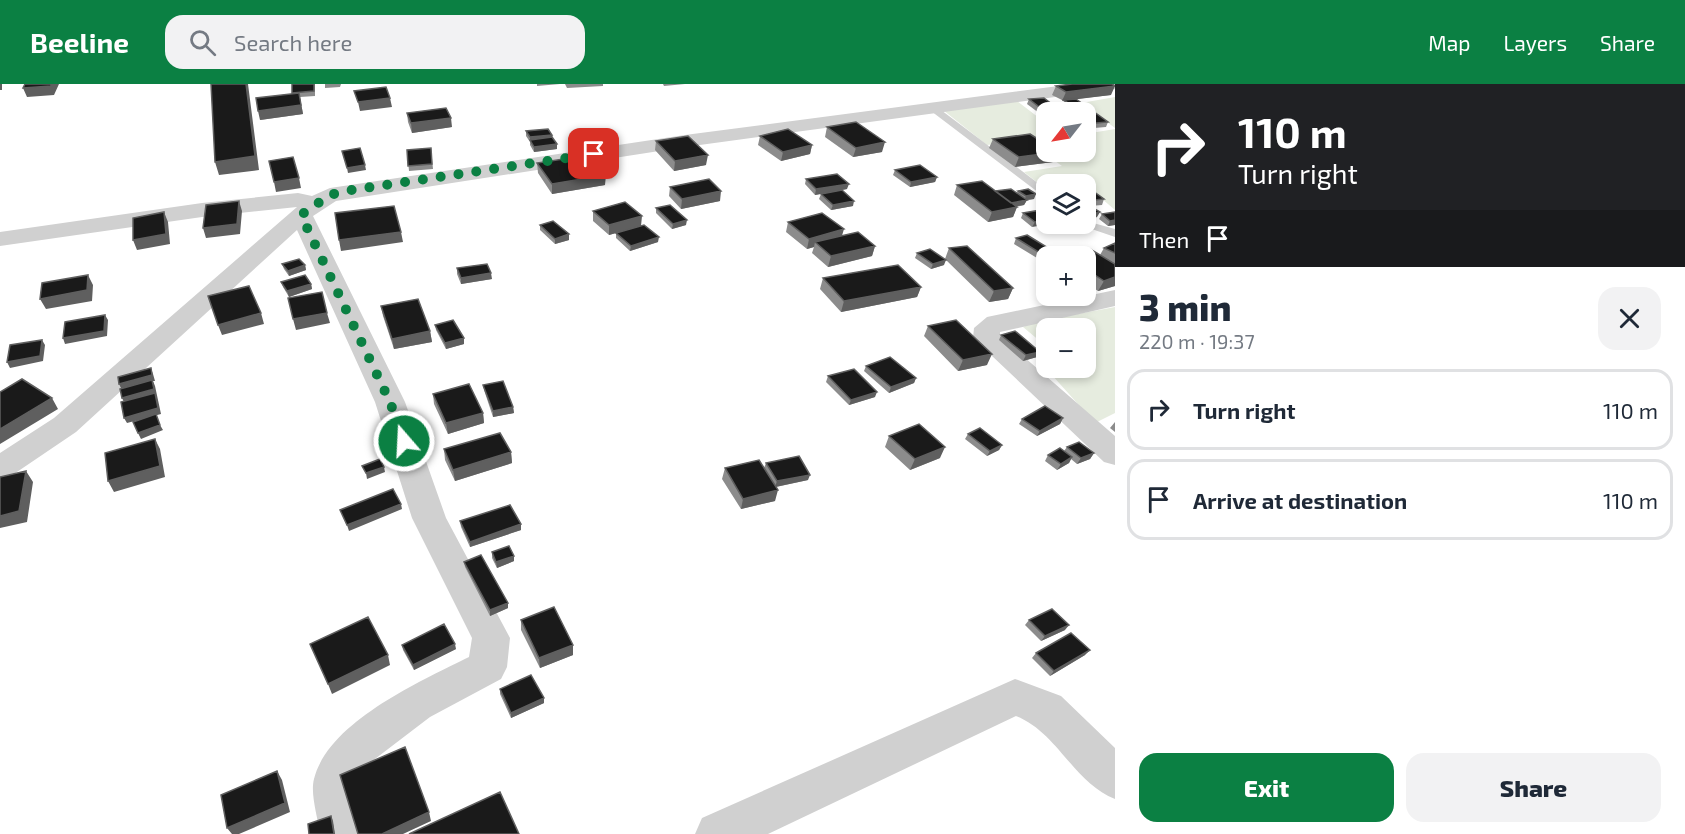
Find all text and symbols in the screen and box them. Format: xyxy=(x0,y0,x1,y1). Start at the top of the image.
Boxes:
search box xyxy=(165,15,585,69)
text: Beeline xyxy=(30,25,129,59)
icon: search xyxy=(186,26,219,59)
text: Search here xyxy=(234,29,352,55)
text: Map xyxy=(1428,30,1470,55)
text: Layers xyxy=(1503,30,1567,55)
text: Share xyxy=(1600,30,1655,55)
north arrow xyxy=(1036,102,1096,162)
map controls xyxy=(1036,102,1096,378)
text: 110 m xyxy=(1238,106,1347,156)
icon: right xyxy=(1139,108,1217,186)
pin xyxy=(568,128,619,179)
icon: arrive xyxy=(577,137,610,170)
text: Turn right xyxy=(1238,157,1358,189)
button: layers xyxy=(1036,174,1096,234)
icon: arrive xyxy=(1201,222,1234,255)
text: Then xyxy=(1139,226,1189,252)
button: + xyxy=(1036,246,1096,306)
text: 3 min xyxy=(1139,285,1232,328)
button: close xyxy=(1598,287,1661,350)
button: − xyxy=(1036,318,1096,378)
text: 220 m · 19:37 xyxy=(1139,329,1255,353)
icon: right xyxy=(1142,393,1175,426)
text: Turn right xyxy=(1193,397,1295,423)
text: 110 m xyxy=(1603,397,1658,423)
position arrow xyxy=(372,409,436,473)
icon: arrive xyxy=(1142,483,1175,516)
text: Arrive at destination xyxy=(1193,487,1407,513)
text: 110 m xyxy=(1603,487,1658,513)
button: Exit xyxy=(1139,753,1394,822)
button: Share xyxy=(1406,753,1661,822)

